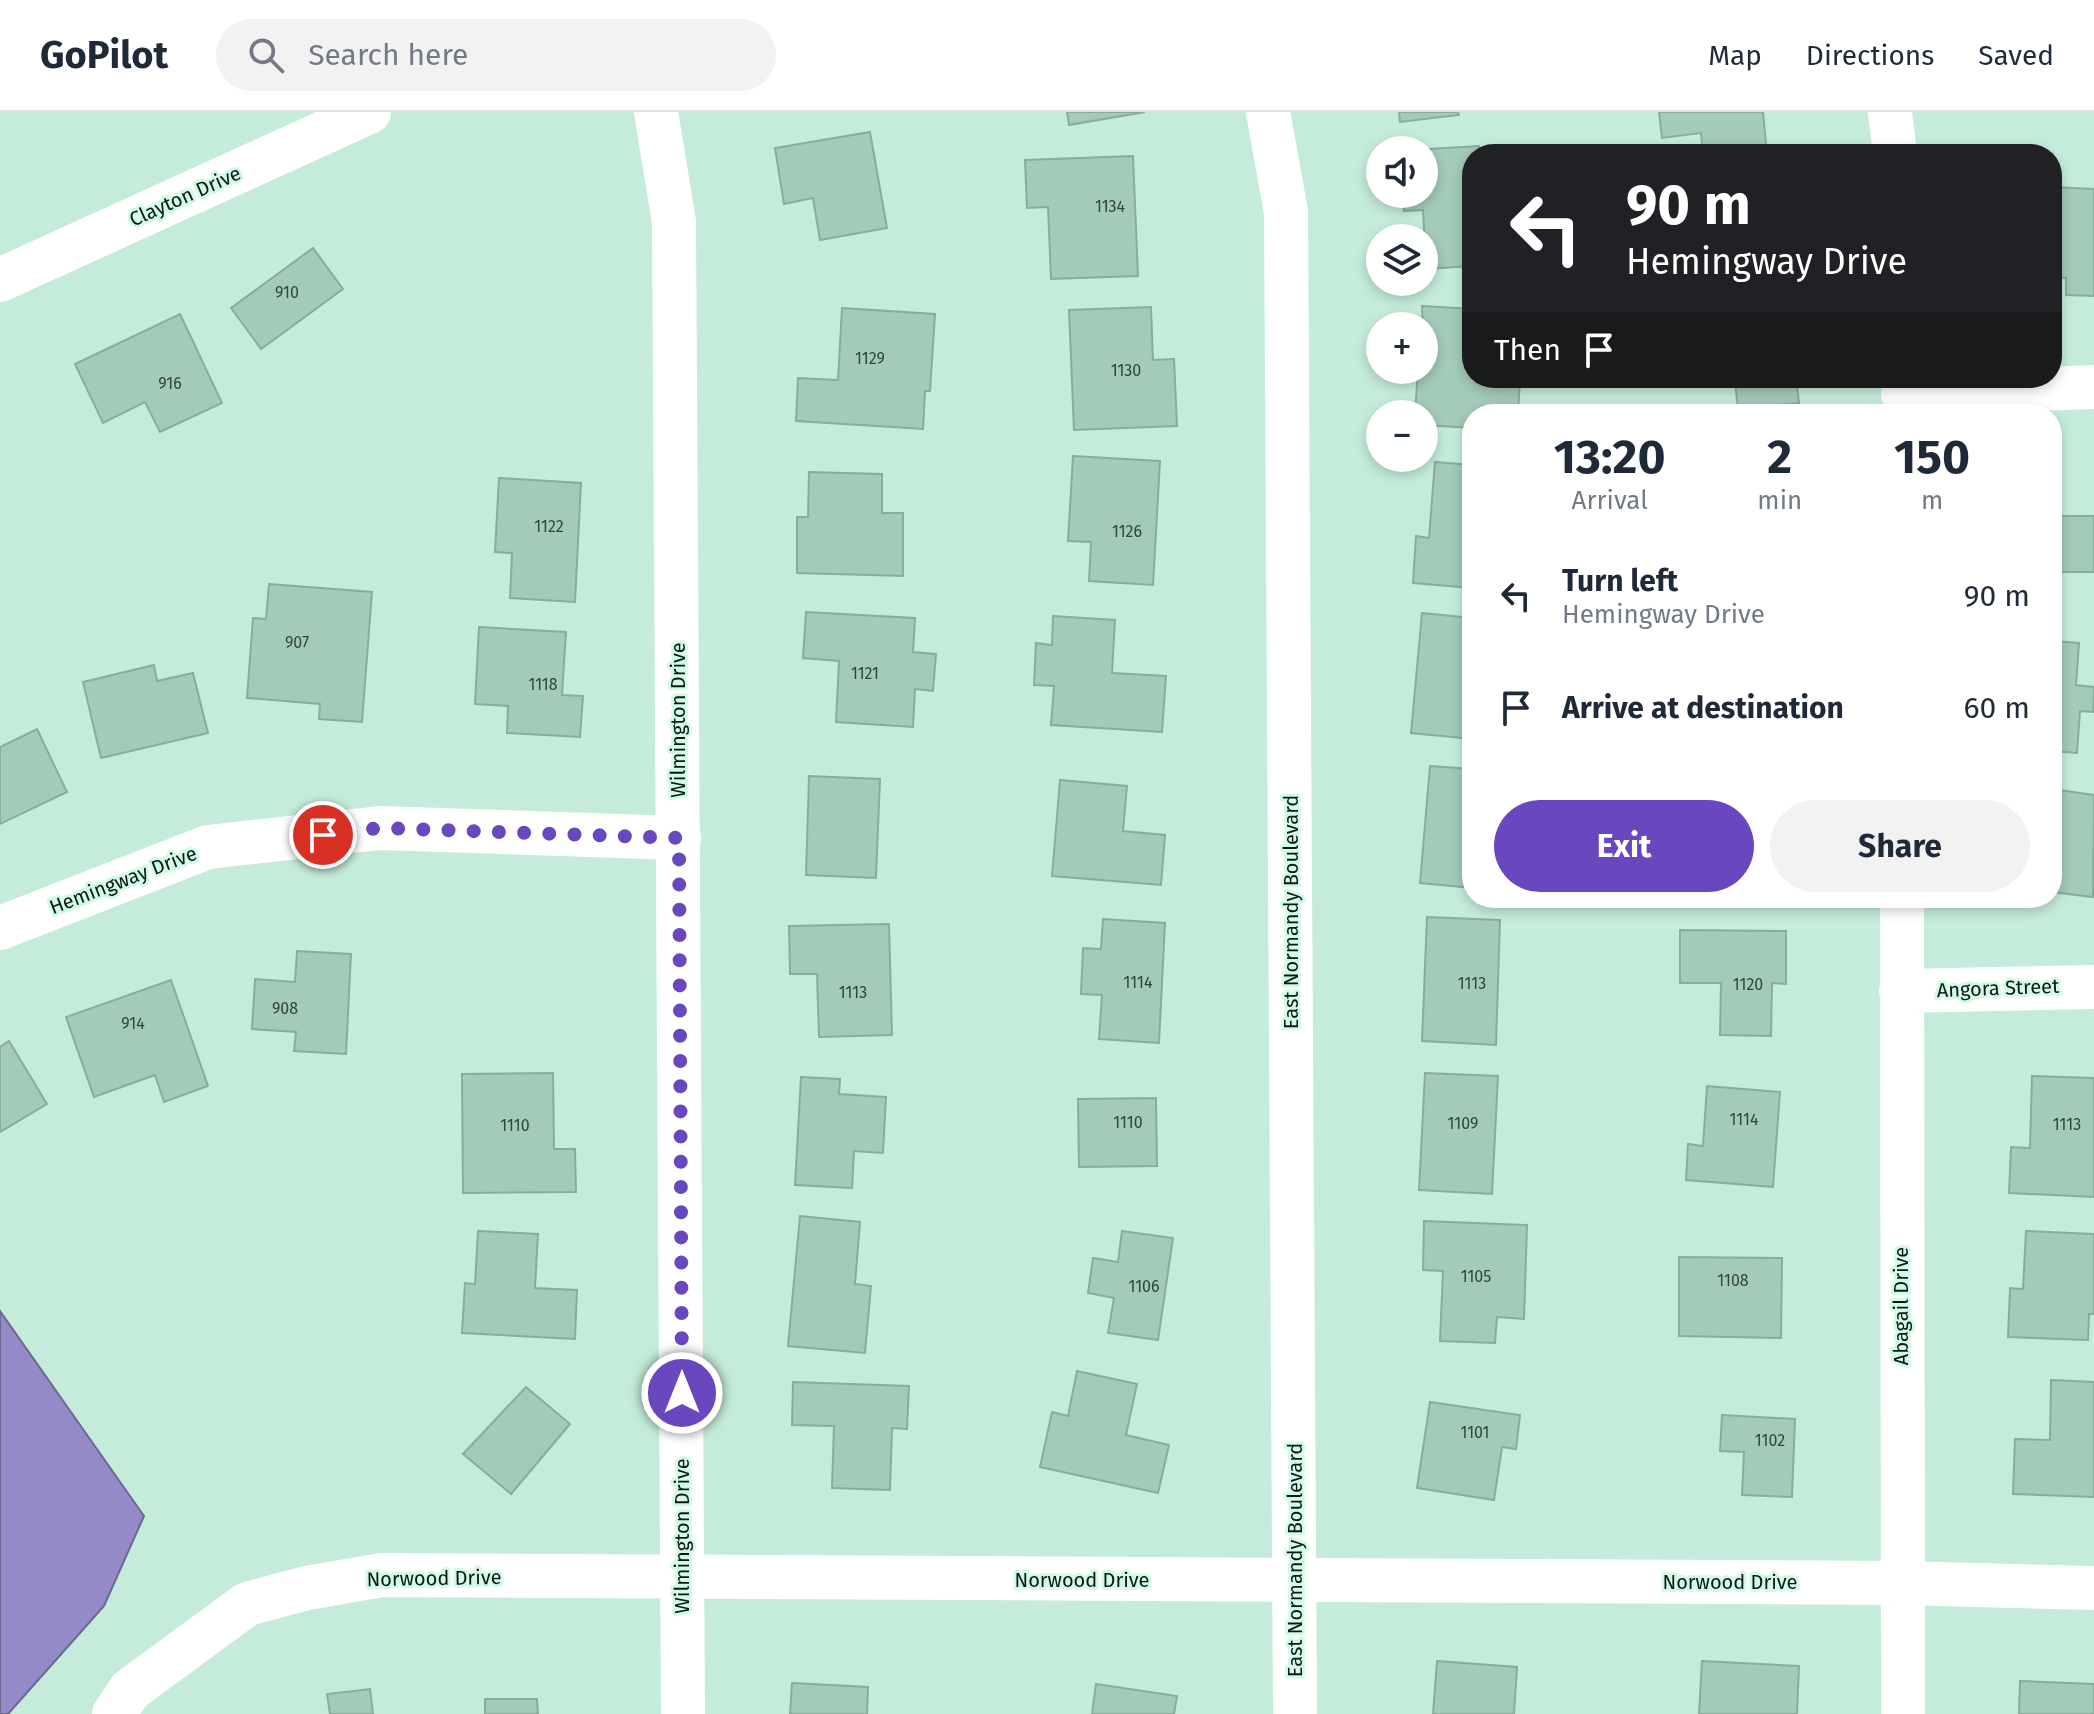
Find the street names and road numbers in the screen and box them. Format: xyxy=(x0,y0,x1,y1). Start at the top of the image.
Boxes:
street label: Clayton Drive xyxy=(125,161,245,231)
street label: Wilmington Drive xyxy=(666,642,690,798)
street label: East Normandy Boulevard xyxy=(1279,795,1303,1029)
street label: Hemingway Drive xyxy=(46,841,200,919)
street label: Angora Street xyxy=(1936,974,2060,1002)
street label: Abagail Drive xyxy=(1889,1247,1913,1365)
street label: East Normandy Boulevard xyxy=(1283,1443,1307,1677)
street label: Wilmington Drive xyxy=(670,1458,694,1614)
street label: Norwood Drive xyxy=(366,1565,502,1591)
street label: Norwood Drive xyxy=(1015,1568,1149,1592)
street label: Norwood Drive xyxy=(1663,1570,1797,1594)

